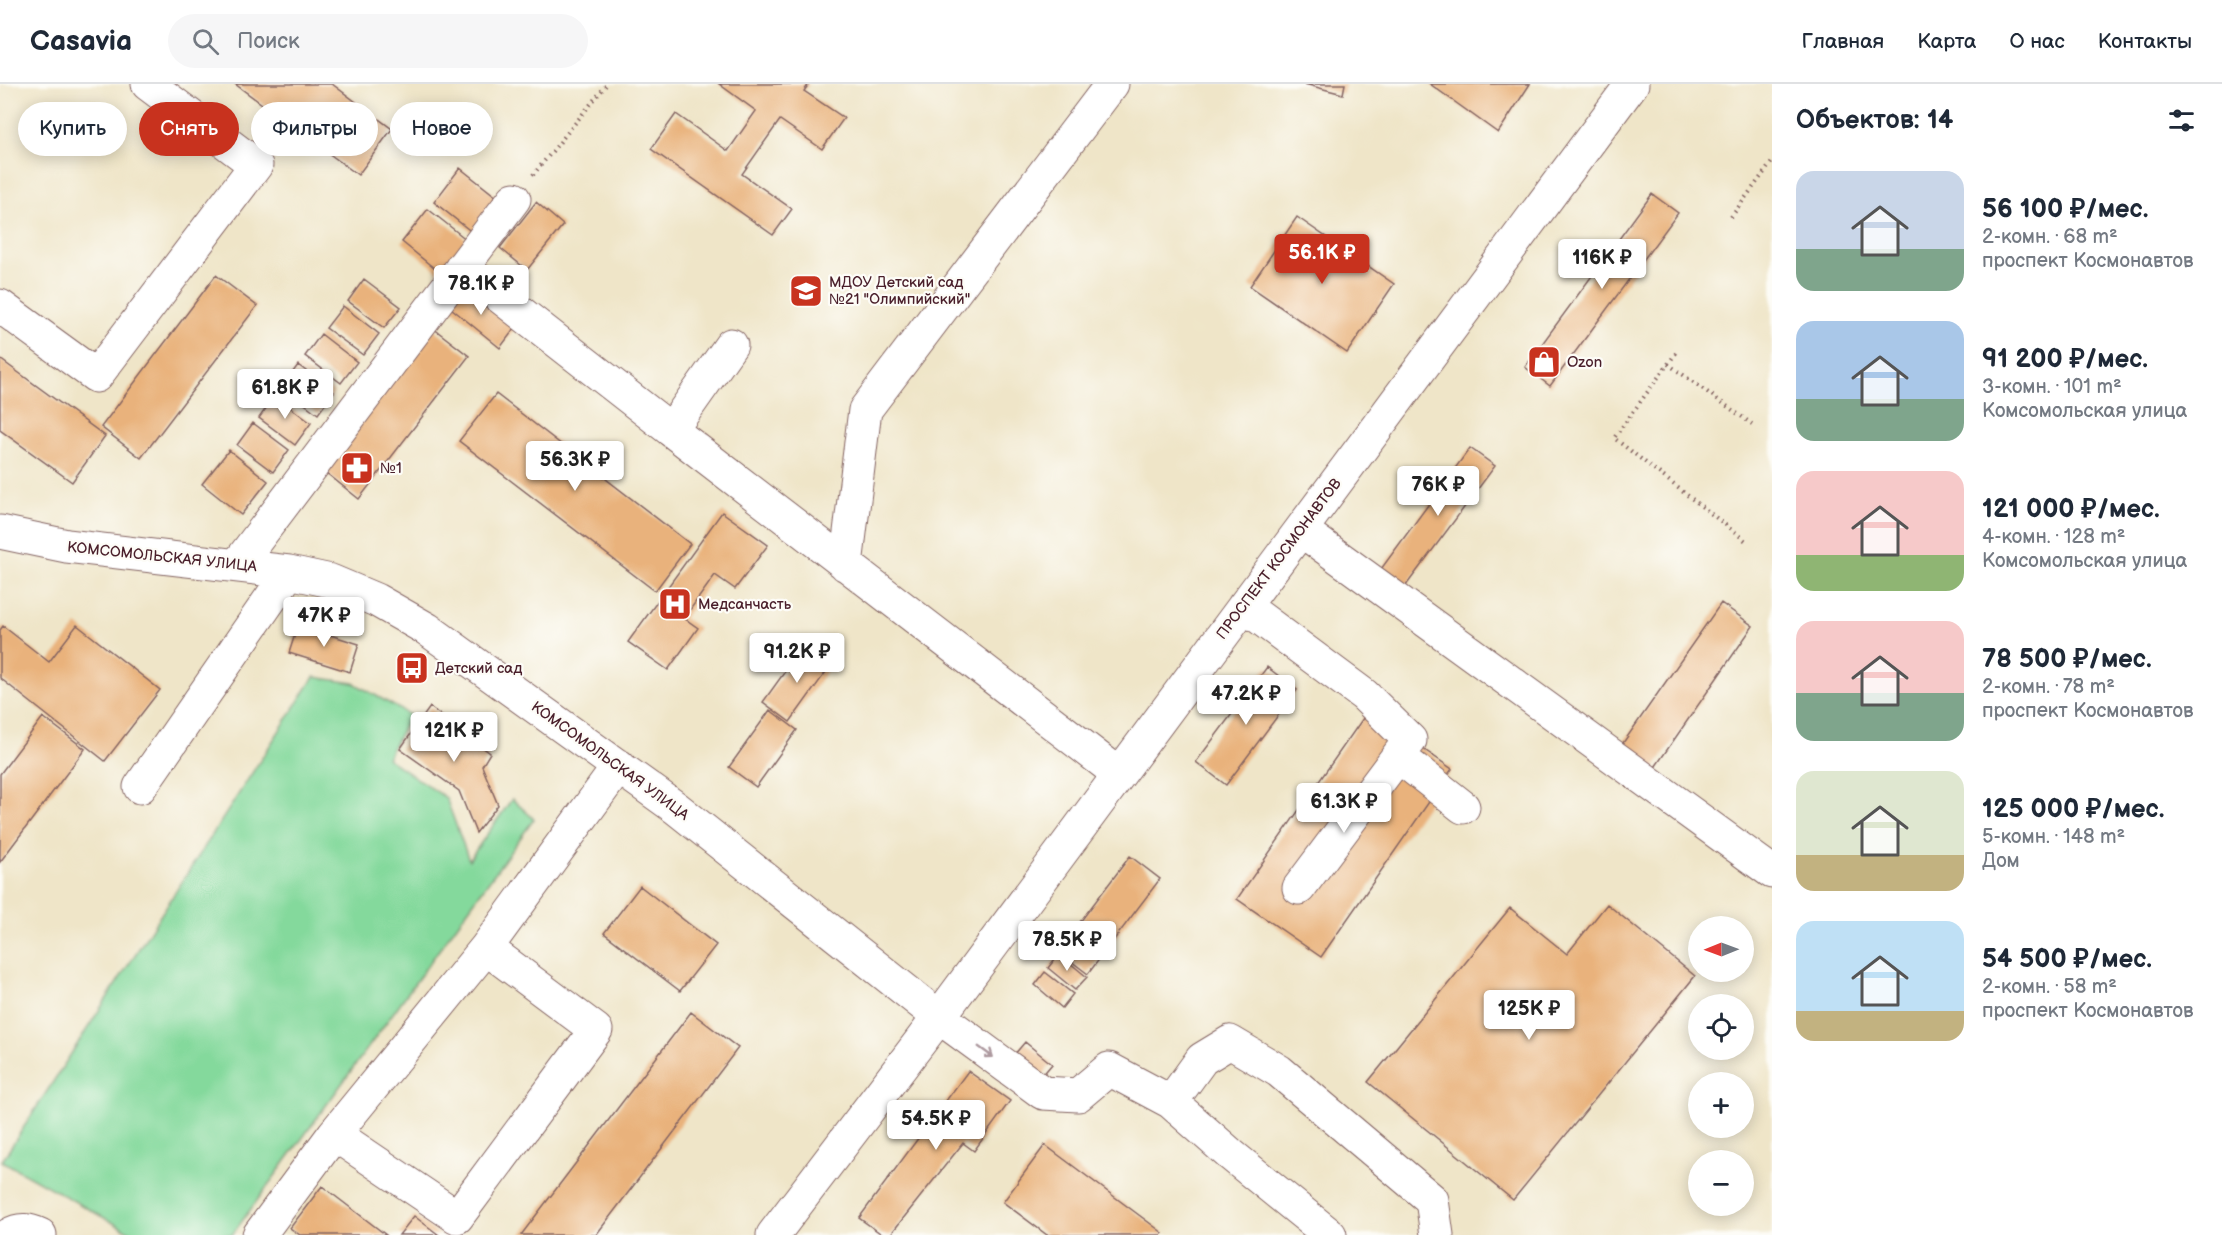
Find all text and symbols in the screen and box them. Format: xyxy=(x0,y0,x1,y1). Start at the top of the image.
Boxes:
search box xyxy=(168,14,588,68)
text: Casavia xyxy=(30,25,132,58)
icon: search xyxy=(189,25,222,58)
text: Поиск xyxy=(237,28,300,55)
text: Главная xyxy=(1801,29,1884,54)
text: Карта xyxy=(1917,29,1976,54)
text: О нас xyxy=(2009,29,2065,54)
text: Контакты xyxy=(2098,29,2192,54)
chip: Купить xyxy=(18,102,127,156)
chip: Снять xyxy=(139,102,239,156)
chip: Фильтры xyxy=(251,102,378,156)
chip: Новое xyxy=(390,102,493,156)
icon: filters xyxy=(2165,104,2198,137)
text: Объектов: 14 xyxy=(1796,105,1953,136)
text: 56 100 ₽/мес. xyxy=(1982,194,2148,225)
icon: home xyxy=(1844,195,1916,267)
text: 2-комн. · 68 m² xyxy=(1982,225,2118,249)
pin: 56.1K ₽ xyxy=(1267,234,1377,285)
pin: 116K ₽ xyxy=(1553,239,1651,290)
text: 56.1K ₽ xyxy=(1288,241,1356,265)
text: 116K ₽ xyxy=(1572,246,1632,270)
text: проспект Космонавтов xyxy=(1982,249,2193,273)
pin: 78.1K ₽ xyxy=(426,265,536,316)
text: 78.1K ₽ xyxy=(448,272,514,296)
school or university icon: МДОУ Детский сад №21 "Олимпийский" xyxy=(788,273,824,309)
place label: МДОУ Детский сад №21 "Олимпийский" xyxy=(829,273,970,309)
shop icon: Ozon xyxy=(1526,344,1562,380)
text: 91 200 ₽/мес. xyxy=(1982,344,2148,375)
icon: home xyxy=(1844,345,1916,417)
place label: Ozon xyxy=(1567,353,1602,372)
pin: 61.8K ₽ xyxy=(230,369,340,420)
text: 3-комн. · 101 m² xyxy=(1982,375,2122,399)
text: 61.8K ₽ xyxy=(251,376,319,400)
text: Комсомольская улица xyxy=(1982,399,2187,423)
pin: 56.3K ₽ xyxy=(520,441,630,492)
text: 56.3K ₽ xyxy=(540,448,610,472)
pharmacy icon: №1 xyxy=(339,450,375,486)
place label: №1 xyxy=(380,459,402,478)
pin: 76K ₽ xyxy=(1396,466,1480,517)
text: 76K ₽ xyxy=(1411,473,1465,497)
street label: ПРОСПЕКТ КОСМОНАВТОВ xyxy=(1212,474,1346,643)
text: 121 000 ₽/мес. xyxy=(1982,494,2160,525)
icon: home xyxy=(1844,495,1916,567)
text: 4-комн. · 128 m² xyxy=(1982,525,2125,549)
street label: КОМСОМОЛЬСКАЯ УЛИЦА xyxy=(66,538,259,577)
text: Комсомольская улица xyxy=(1982,549,2187,573)
hospital icon: Медсанчасть xyxy=(657,586,693,622)
place label: Медсанчасть xyxy=(698,595,792,614)
pin: 47K ₽ xyxy=(282,597,366,648)
text: 47K ₽ xyxy=(297,604,351,628)
pin: 91.2K ₽ xyxy=(742,633,852,684)
text: 91.2K ₽ xyxy=(763,640,831,664)
text: 78 500 ₽/мес. xyxy=(1982,644,2152,675)
icon: home xyxy=(1844,645,1916,717)
bus stop icon: Детский сад xyxy=(394,650,430,686)
place label: Детский сад xyxy=(435,659,522,678)
pin: 47.2K ₽ xyxy=(1191,675,1301,726)
text: 2-комн. · 78 m² xyxy=(1982,675,2115,699)
text: 47.2K ₽ xyxy=(1211,682,1281,706)
street label: КОМСОМОЛЬСКАЯ УЛИЦА xyxy=(527,697,693,825)
text: проспект Космонавтов xyxy=(1982,699,2193,723)
pin: 121K ₽ xyxy=(405,712,503,763)
text: 121K ₽ xyxy=(424,719,484,743)
pin: 61.3K ₽ xyxy=(1289,783,1399,834)
text: 61.3K ₽ xyxy=(1310,790,1378,814)
text: 125 000 ₽/мес. xyxy=(1982,794,2164,825)
icon: home xyxy=(1844,795,1916,867)
text: 5-комн. · 148 m² xyxy=(1982,825,2125,849)
text: Дом xyxy=(1982,849,2020,873)
north arrow xyxy=(1688,916,1754,982)
map controls xyxy=(1688,916,1754,1216)
pin: 78.5K ₽ xyxy=(1012,921,1122,972)
text: 78.5K ₽ xyxy=(1032,928,1102,952)
text: 54 500 ₽/мес. xyxy=(1982,944,2152,975)
icon: home xyxy=(1844,945,1916,1017)
text: 2-комн. · 58 m² xyxy=(1982,975,2117,999)
pin: 125K ₽ xyxy=(1480,990,1578,1041)
button: locate xyxy=(1688,994,1754,1060)
text: 125K ₽ xyxy=(1498,997,1560,1021)
text: проспект Космонавтов xyxy=(1982,999,2193,1023)
one-way arrow xyxy=(978,1045,994,1058)
button: + xyxy=(1688,1072,1754,1138)
pin: 54.5K ₽ xyxy=(881,1100,991,1151)
text: 54.5K ₽ xyxy=(901,1107,971,1131)
button: − xyxy=(1688,1150,1754,1216)

